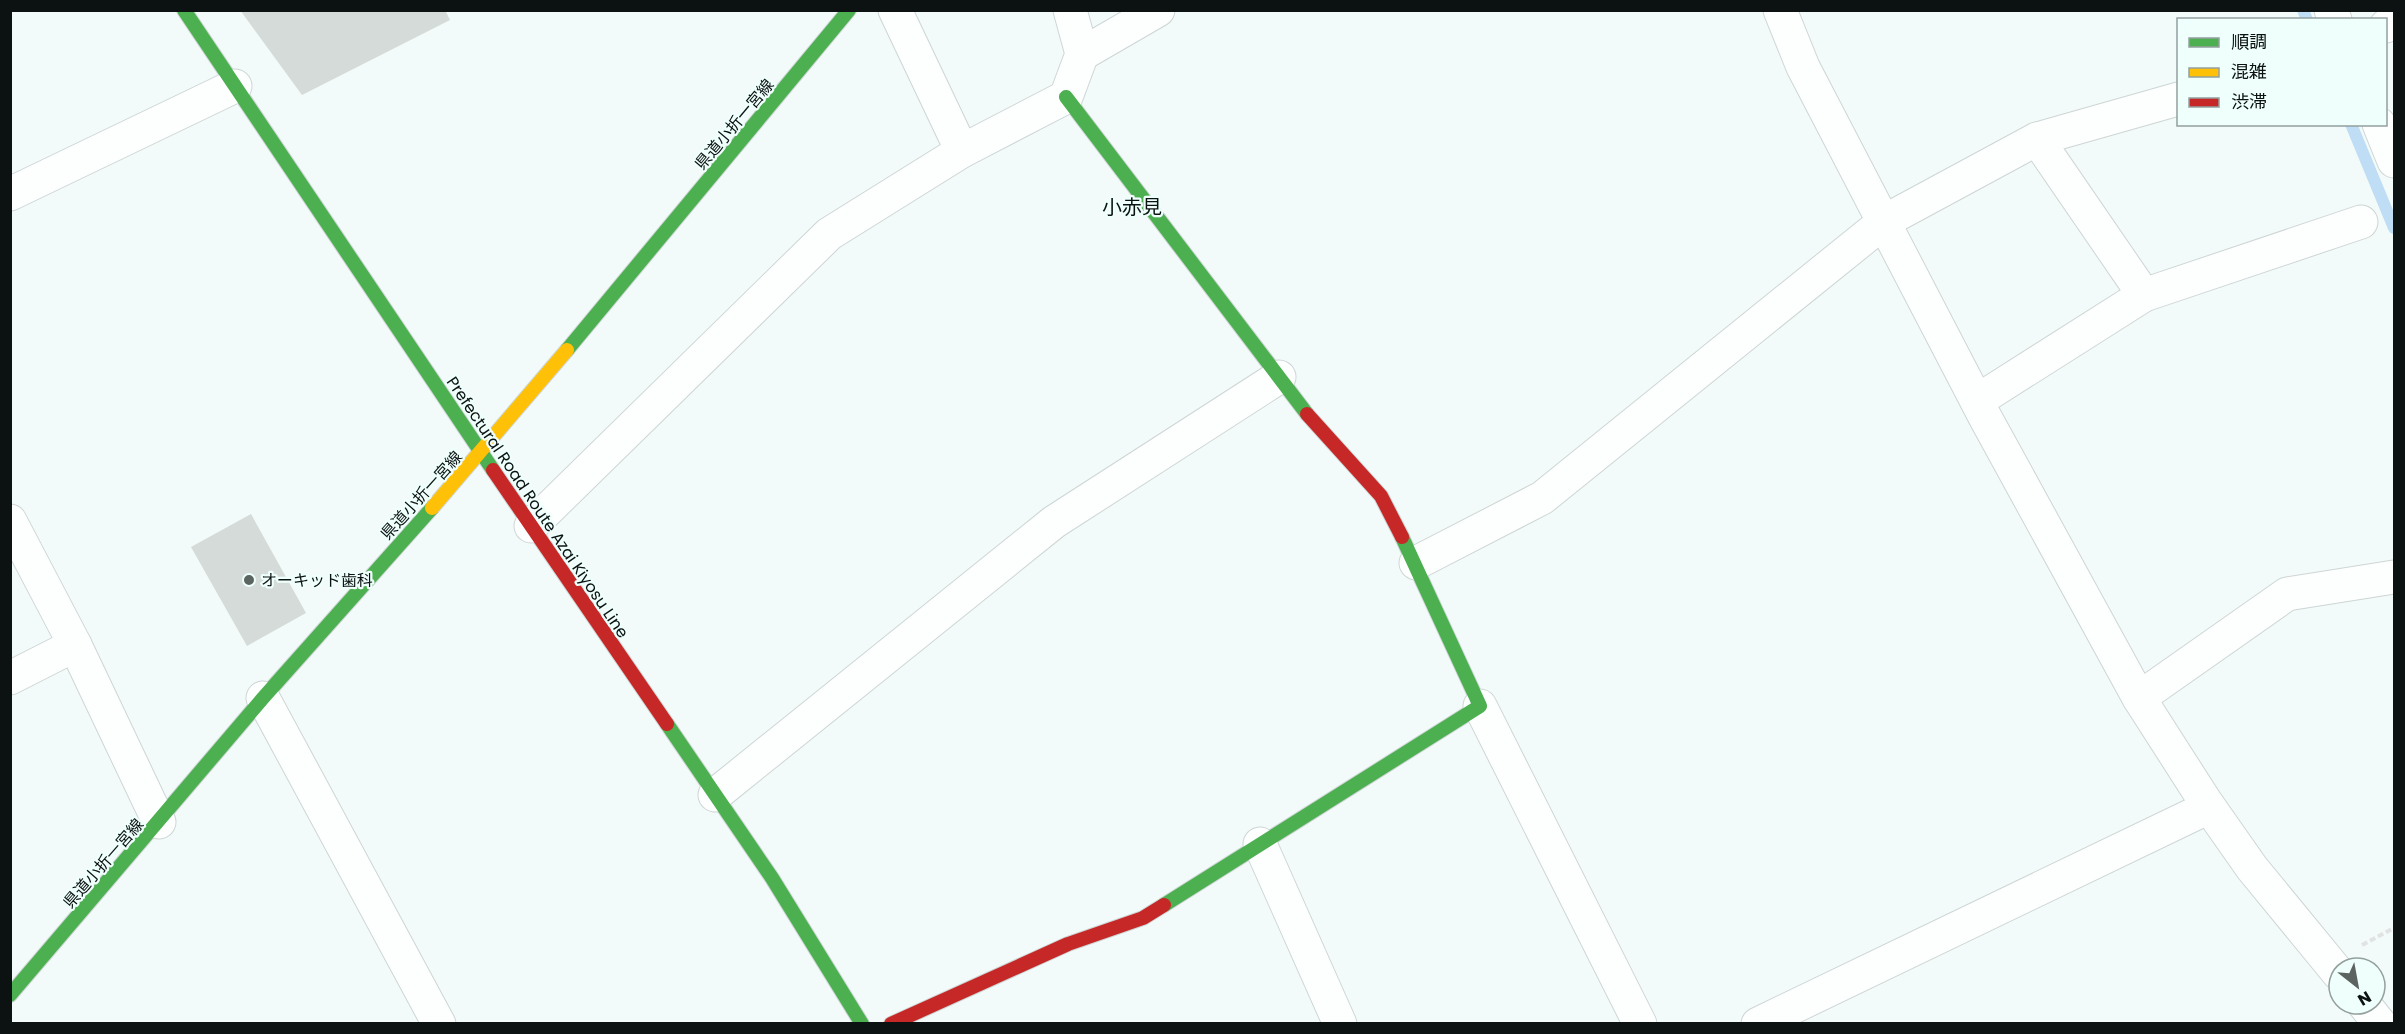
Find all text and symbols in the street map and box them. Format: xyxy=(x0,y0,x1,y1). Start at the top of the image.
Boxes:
legend xyxy=(2177,18,2387,126)
text: 順調 xyxy=(2231,29,2267,54)
text: 混雑 xyxy=(2231,59,2267,84)
street label: 県道小折一宮線 xyxy=(690,74,779,175)
text: 渋滞 xyxy=(2231,89,2267,114)
district label: 小赤見 xyxy=(1102,193,1162,221)
street label: Prefectural Road Route Azai Kiyosu Line xyxy=(441,372,634,643)
street label: 県道小折一宮線 xyxy=(375,446,467,545)
place label: オーキッド歯科 xyxy=(261,569,373,592)
marker: オーキッド歯科 xyxy=(242,573,256,587)
street label: 県道小折一宮線 xyxy=(58,814,149,913)
north arrow xyxy=(2327,956,2387,1016)
text: N xyxy=(2353,985,2376,1011)

